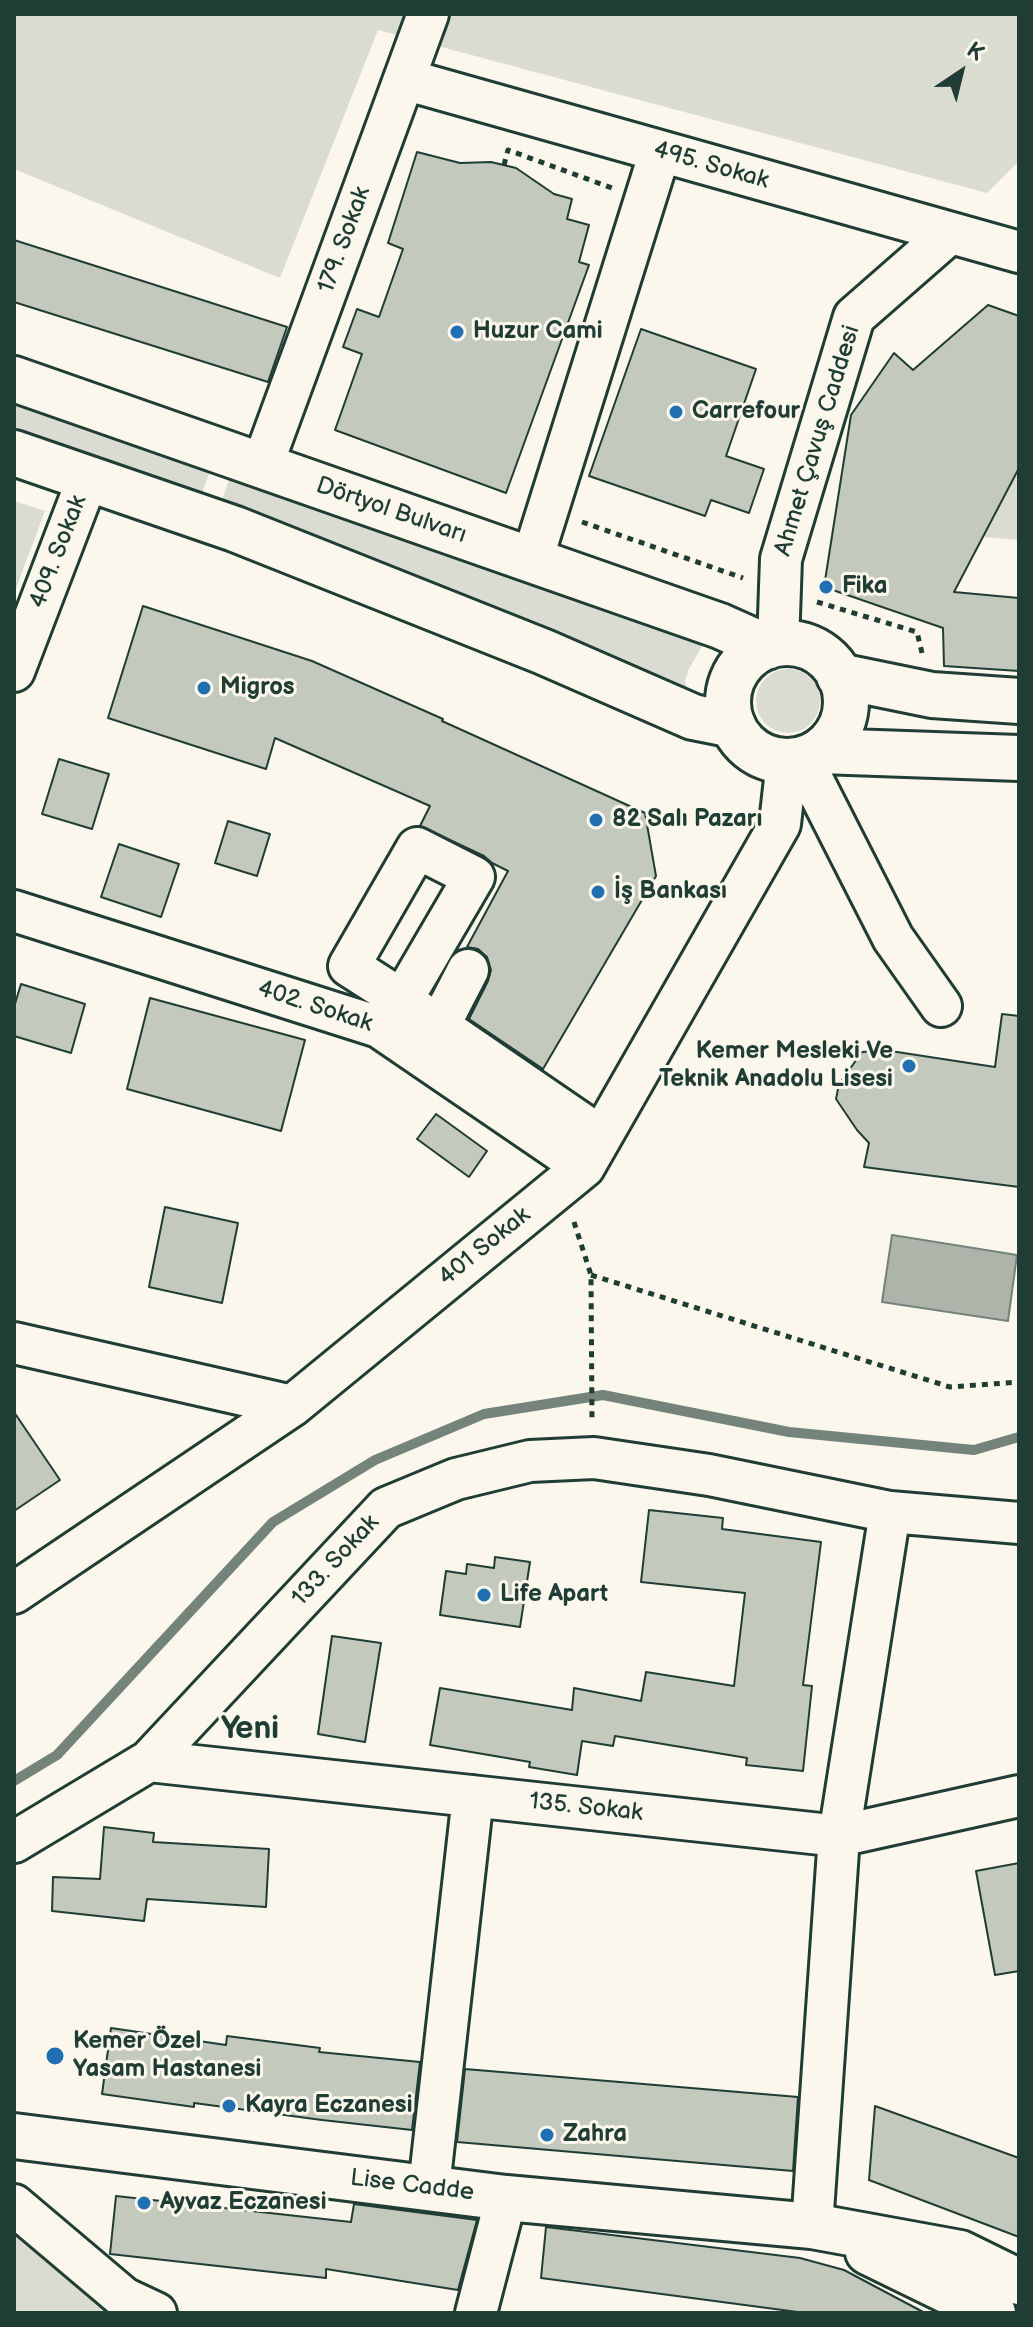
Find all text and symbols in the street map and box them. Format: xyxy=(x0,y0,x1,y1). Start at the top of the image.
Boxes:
north arrow xyxy=(921,32,1001,112)
text: K xyxy=(961,37,989,67)
street label: 495. Sokak xyxy=(650,136,772,196)
street label: 179. Sokak xyxy=(312,183,378,297)
place label: Huzur Cami xyxy=(473,318,603,346)
street label: Ahmet Çavuş Caddesi xyxy=(769,322,867,560)
marker: Huzur Cami xyxy=(448,323,466,341)
place label: Carrefour xyxy=(692,398,800,426)
marker: Carrefour xyxy=(667,403,685,421)
street label: Dörtyol Bulvarı xyxy=(312,472,470,550)
street label: 409. Sokak xyxy=(24,491,94,613)
place label: Fika xyxy=(842,573,887,601)
marker: Fika xyxy=(817,578,835,596)
place label: Migros xyxy=(220,674,295,702)
marker: Migros xyxy=(195,679,213,697)
place label: 82 Salı Pazarı xyxy=(612,806,762,834)
marker: 82 Salı Pazarı xyxy=(587,811,605,829)
place label: İş Bankası xyxy=(614,878,727,906)
marker: İş Bankası xyxy=(589,883,607,901)
street label: 402. Sokak xyxy=(254,975,376,1039)
place label: Kemer Mesleki Ve Teknik Anadolu Lisesi xyxy=(659,1038,893,1094)
marker: Kemer Mesleki Ve Teknik Anadolu Lisesi xyxy=(900,1057,918,1075)
street label: 401 Sokak xyxy=(433,1201,537,1293)
street label: 133. Sokak xyxy=(286,1509,386,1613)
place label: Life Apart xyxy=(500,1581,608,1609)
marker: Life Apart xyxy=(475,1586,493,1604)
district label: Yeni xyxy=(221,1711,279,1749)
street label: 135. Sokak xyxy=(528,1788,644,1828)
place label: Kemer Özel Yasam Hastanesi xyxy=(73,2028,261,2084)
marker: Kemer Özel Yasam Hastanesi xyxy=(44,2045,66,2067)
place label: Kayra Eczanesi xyxy=(245,2092,413,2120)
marker: Kayra Eczanesi xyxy=(220,2097,238,2115)
place label: Zahra xyxy=(563,2121,627,2149)
marker: Zahra xyxy=(538,2126,556,2144)
street label: Lise Cadde xyxy=(349,2164,475,2208)
place label: Ayvaz Eczanesi xyxy=(160,2189,327,2217)
marker: Ayvaz Eczanesi xyxy=(135,2194,153,2212)

